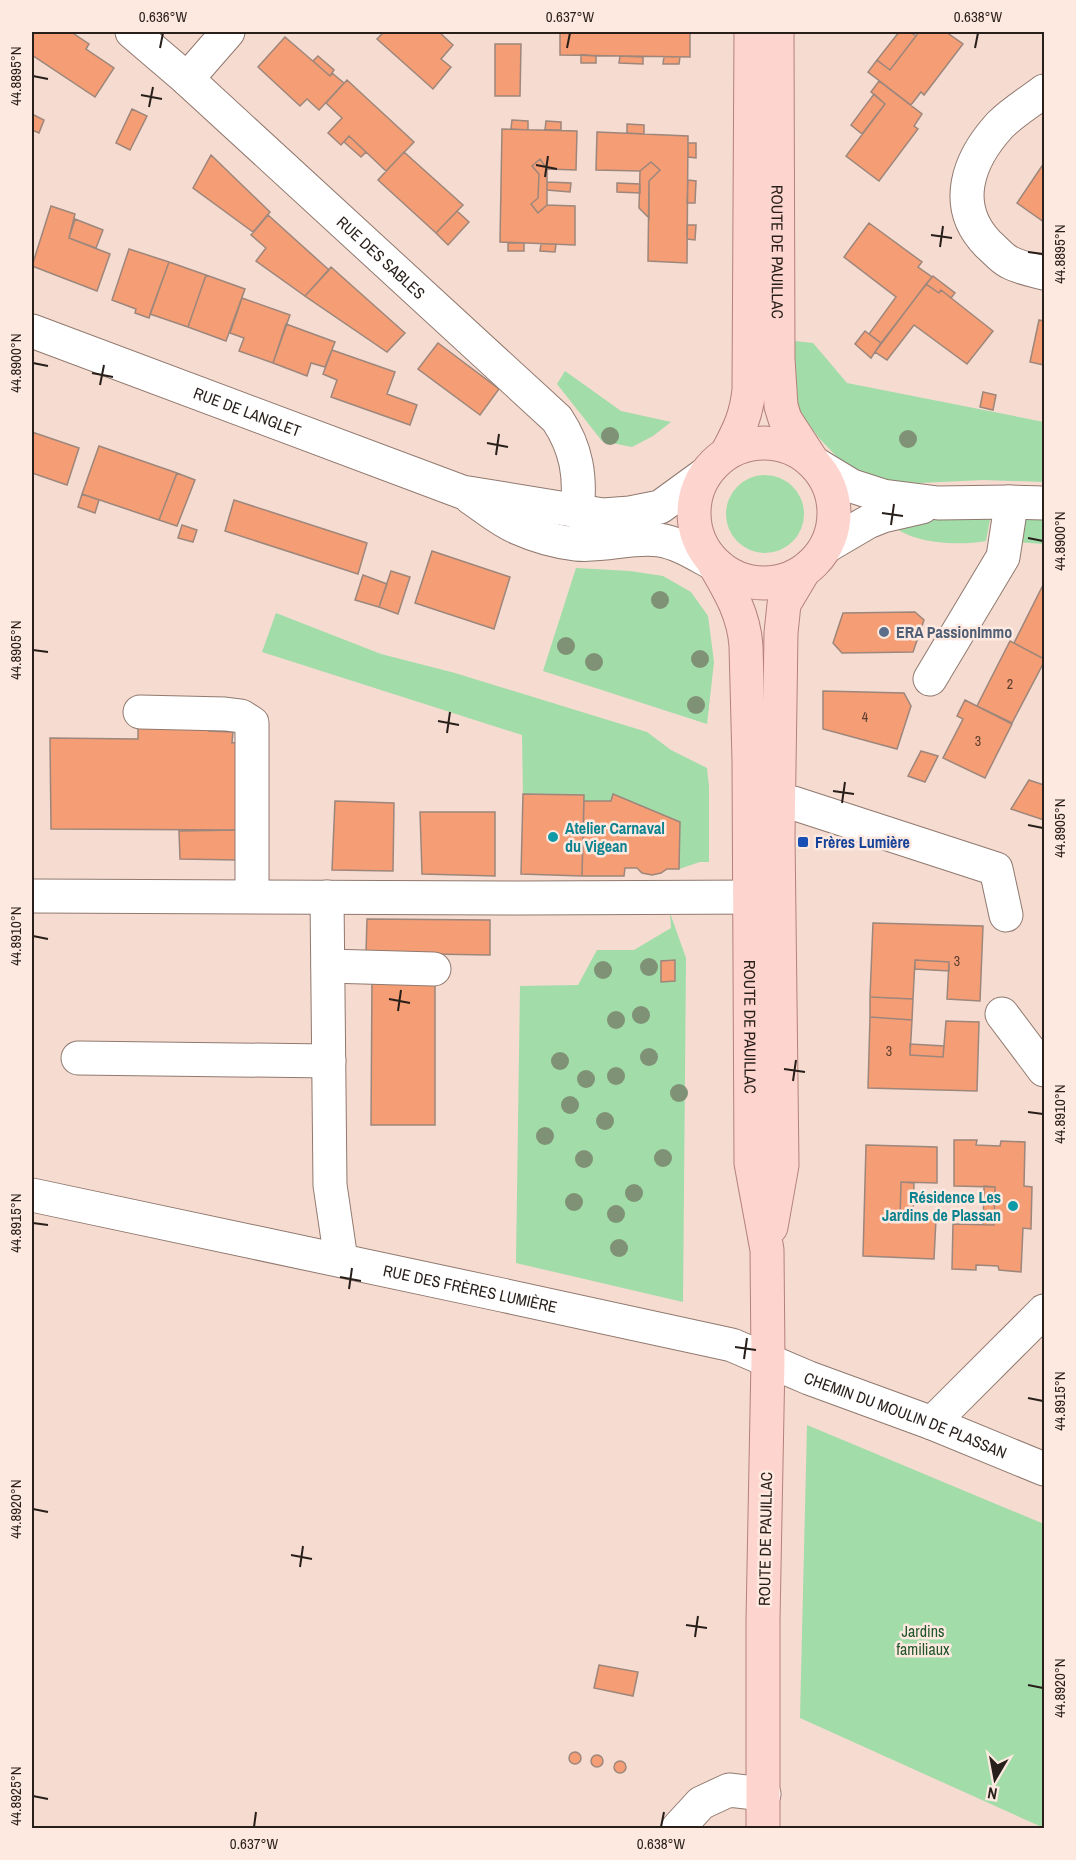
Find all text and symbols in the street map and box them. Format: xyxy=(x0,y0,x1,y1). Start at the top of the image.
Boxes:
text: 0.636°W xyxy=(139,6,188,27)
text: 0.637°W xyxy=(546,6,595,27)
text: 0.638°W xyxy=(954,6,1003,27)
text: 44.8895°N xyxy=(5,46,26,106)
street label: ROUTE DE PAUILLAC xyxy=(766,185,789,319)
street label: RUE DES SABLES xyxy=(332,211,430,304)
text: 44.8895°N xyxy=(1049,224,1070,284)
text: 44.8900°N xyxy=(5,333,26,393)
street label: RUE DE LANGLET xyxy=(191,382,304,442)
text: 44.8900°N xyxy=(1049,511,1070,571)
text: 44.8905°N xyxy=(5,620,26,680)
place label: ERA PassionImmo xyxy=(896,621,1012,643)
marker: ERA PassionImmo xyxy=(877,625,891,639)
house number: 2 xyxy=(1007,675,1013,693)
house number: 4 xyxy=(862,708,869,726)
house number: 3 xyxy=(975,732,981,750)
text: 44.8905°N xyxy=(1049,798,1070,858)
place label: Atelier Carnaval du Vigean xyxy=(565,817,665,857)
marker: Atelier Carnaval du Vigean xyxy=(546,830,560,844)
place label: Frères Lumière xyxy=(815,831,910,853)
marker: Frères Lumière xyxy=(796,835,810,849)
text: 44.8910°N xyxy=(5,906,26,966)
house number: 3 xyxy=(954,952,960,970)
street label: ROUTE DE PAUILLAC xyxy=(739,960,762,1094)
house number: 3 xyxy=(886,1042,892,1060)
text: 44.8910°N xyxy=(1049,1084,1070,1144)
place label: Résidence Les Jardins de Plassan xyxy=(882,1186,1001,1226)
text: 44.8915°N xyxy=(5,1193,26,1253)
marker: Résidence Les Jardins de Plassan xyxy=(1006,1199,1020,1213)
street label: RUE DES FRÈRES LUMIÈRE xyxy=(381,1259,559,1318)
street label: CHEMIN DU MOULIN DE PLASSAN xyxy=(801,1366,1010,1464)
text: 44.8915°N xyxy=(1049,1371,1070,1431)
street label: ROUTE DE PAUILLAC xyxy=(753,1472,777,1606)
text: 44.8920°N xyxy=(5,1479,26,1539)
park label: Jardins familiaux xyxy=(896,1620,950,1660)
text: 44.8920°N xyxy=(1049,1658,1070,1718)
north arrow xyxy=(965,1749,1025,1809)
text: 44.8925°N xyxy=(5,1766,26,1826)
text: N xyxy=(986,1782,999,1805)
text: 0.637°W xyxy=(230,1833,279,1854)
text: 0.638°W xyxy=(637,1833,686,1854)

